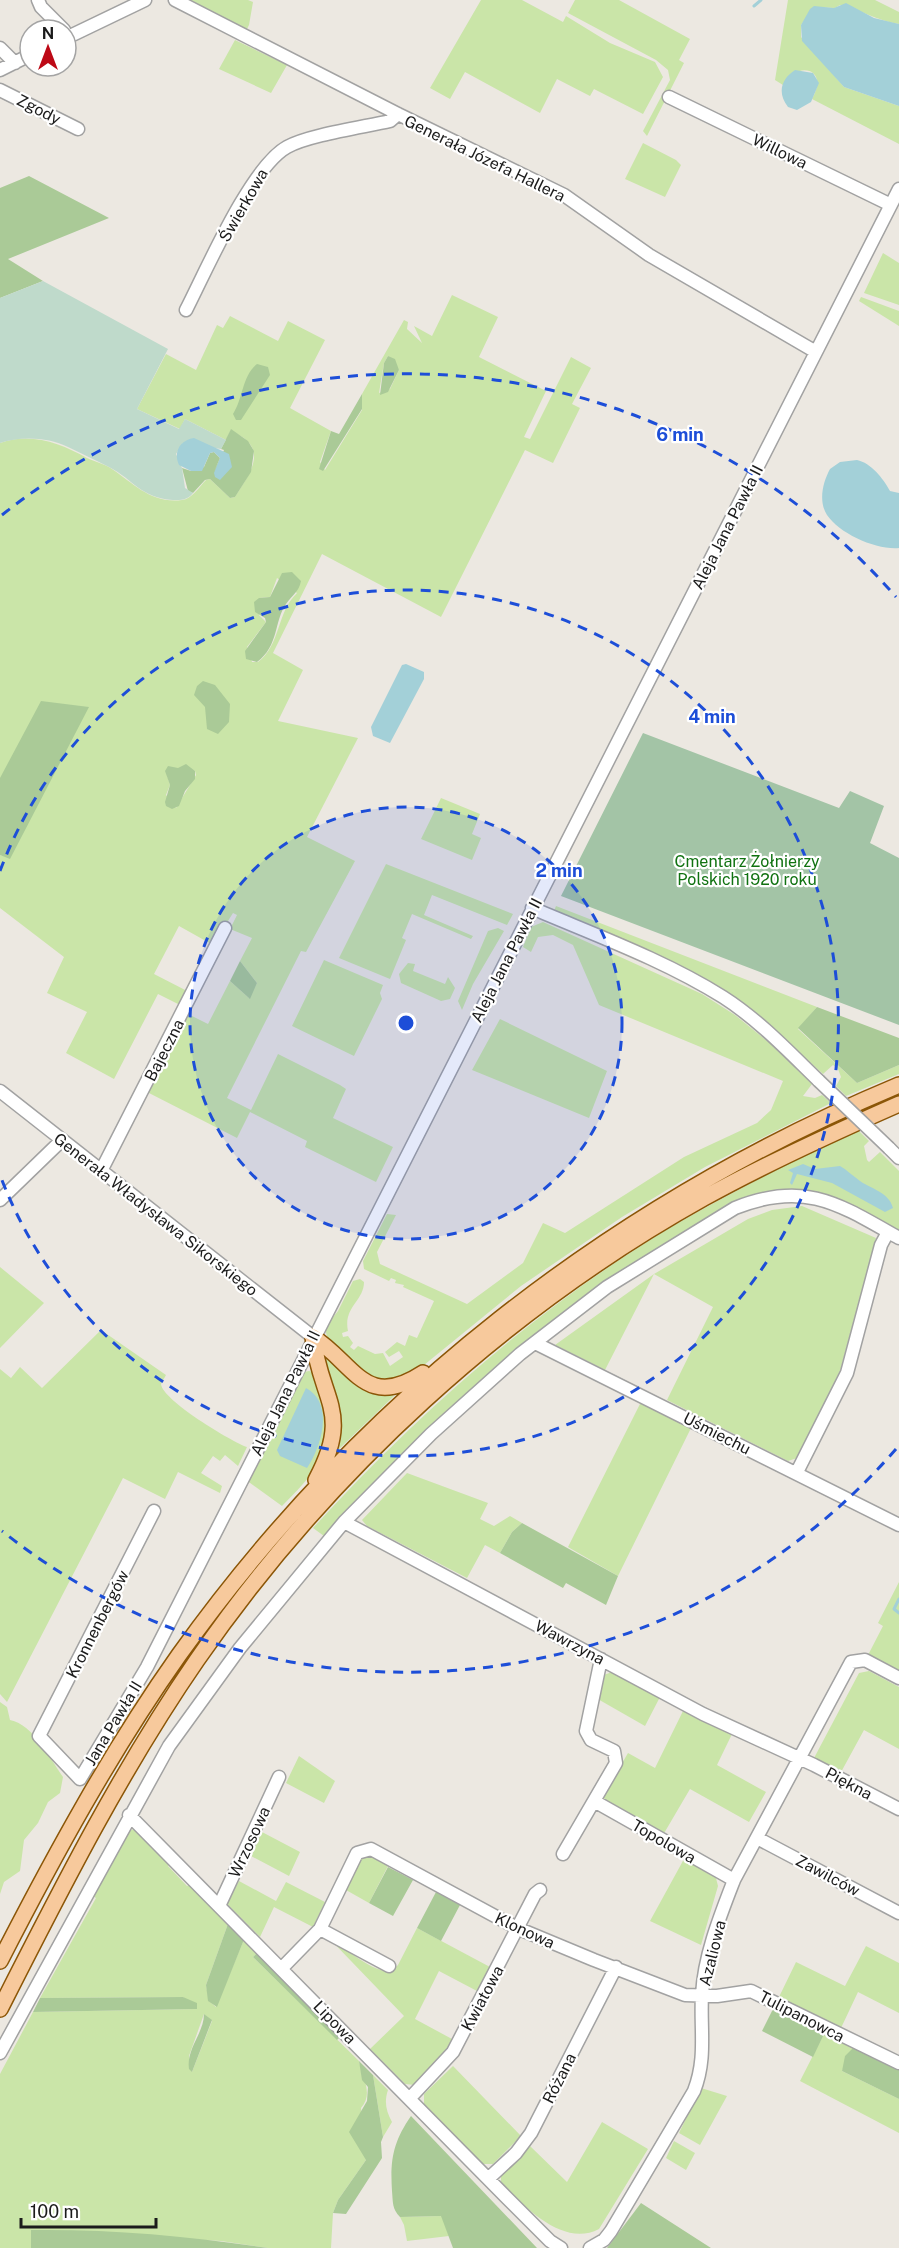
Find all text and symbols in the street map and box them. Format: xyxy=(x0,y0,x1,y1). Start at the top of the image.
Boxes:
north arrow xyxy=(18,18,78,78)
text: N xyxy=(42,24,54,43)
street label: Zgody xyxy=(14,90,64,129)
street label: Generała Józefa Hallera xyxy=(401,111,568,206)
street label: Willowa xyxy=(749,130,810,173)
street label: Świerkowa xyxy=(214,165,272,245)
text: 6 min xyxy=(656,424,704,445)
street label: Aleja Jana Pawła II xyxy=(688,462,767,593)
text: 4 min xyxy=(688,706,736,727)
park label: Cmentarz Żołnierzy Polskich 1920 roku xyxy=(674,851,820,889)
text: 2 min xyxy=(535,860,583,881)
street label: Aleja Jana Pawła II xyxy=(467,895,546,1026)
centre of rings xyxy=(396,1013,416,1033)
street label: Bajeczna xyxy=(141,1016,188,1084)
street label: Generała Władysława Sikorskiego xyxy=(50,1129,261,1300)
street label: Aleja Jana Pawła II xyxy=(247,1327,324,1459)
street label: Uśmiechu xyxy=(680,1408,754,1459)
street label: Kronnenbergów xyxy=(62,1567,133,1681)
street label: Wawrzyna xyxy=(532,1616,608,1669)
street label: Jana Pawła II xyxy=(81,1678,146,1769)
street label: Piękna xyxy=(822,1763,875,1804)
street label: Wrzosowa xyxy=(225,1804,274,1881)
street label: Topolowa xyxy=(628,1816,699,1867)
street label: Zawilców xyxy=(792,1851,864,1900)
street label: Klonowa xyxy=(492,1908,558,1953)
street label: Azaliowa xyxy=(695,1918,730,1988)
street label: Kwiatowa xyxy=(457,1962,508,2034)
street label: Tulipanowca xyxy=(756,1987,848,2046)
street label: Lipowa xyxy=(309,1997,360,2048)
street label: Różana xyxy=(539,2050,580,2107)
scale bar xyxy=(21,2191,156,2229)
text: 100 m xyxy=(30,2201,79,2222)

